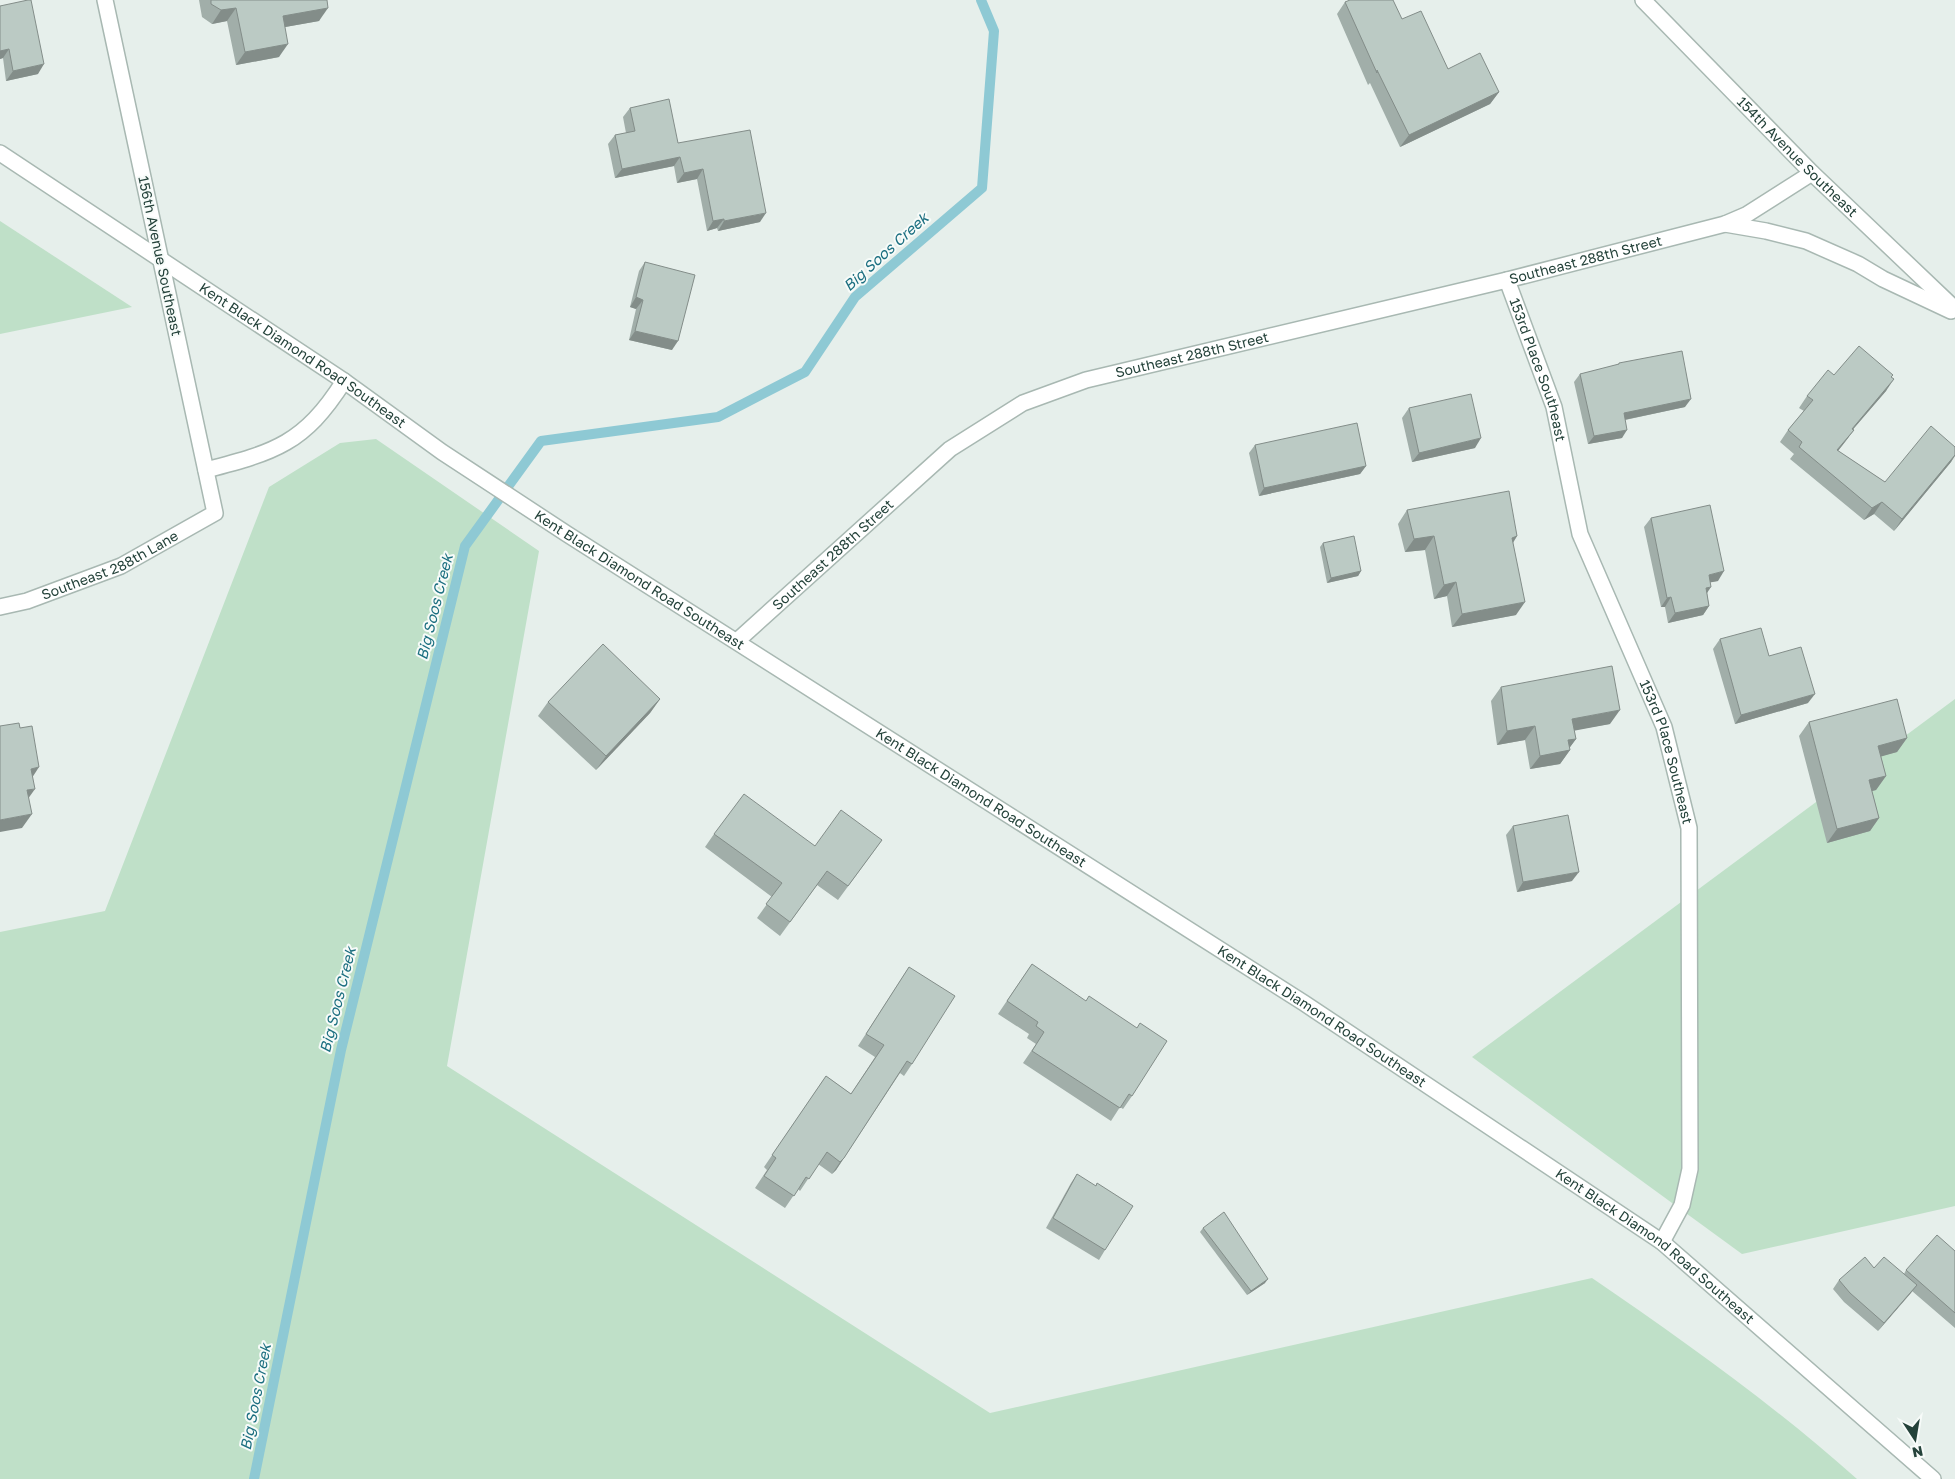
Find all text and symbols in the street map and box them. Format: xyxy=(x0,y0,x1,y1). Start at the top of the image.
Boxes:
street label: 154th Avenue Southeast xyxy=(1734,93,1862,220)
street label: 156th Avenue Southeast xyxy=(135,174,186,337)
water label: Big Soos Creek xyxy=(839,207,933,295)
street label: Southeast 288th Street xyxy=(1507,232,1664,287)
street label: Kent Black Diamond Road Southeast xyxy=(196,279,409,431)
street label: 153rd Place Southeast xyxy=(1506,295,1570,443)
street label: Southeast 288th Street xyxy=(1113,328,1270,381)
street label: Southeast 288th Street xyxy=(768,495,897,613)
street label: Kent Black Diamond Road Southeast xyxy=(531,506,748,653)
street label: Southeast 288th Lane xyxy=(39,527,181,603)
water label: Big Soos Creek xyxy=(412,551,457,662)
street label: 153rd Place Southeast xyxy=(1636,677,1697,826)
street label: Kent Black Diamond Road Southeast xyxy=(873,724,1090,870)
street label: Kent Black Diamond Road Southeast xyxy=(1215,941,1430,1090)
water label: Big Soos Creek xyxy=(315,944,360,1055)
street label: Kent Black Diamond Road Southeast xyxy=(1553,1164,1758,1327)
water label: Big Soos Creek xyxy=(236,1341,275,1452)
north arrow xyxy=(1890,1414,1940,1464)
text: N xyxy=(1911,1443,1925,1462)

